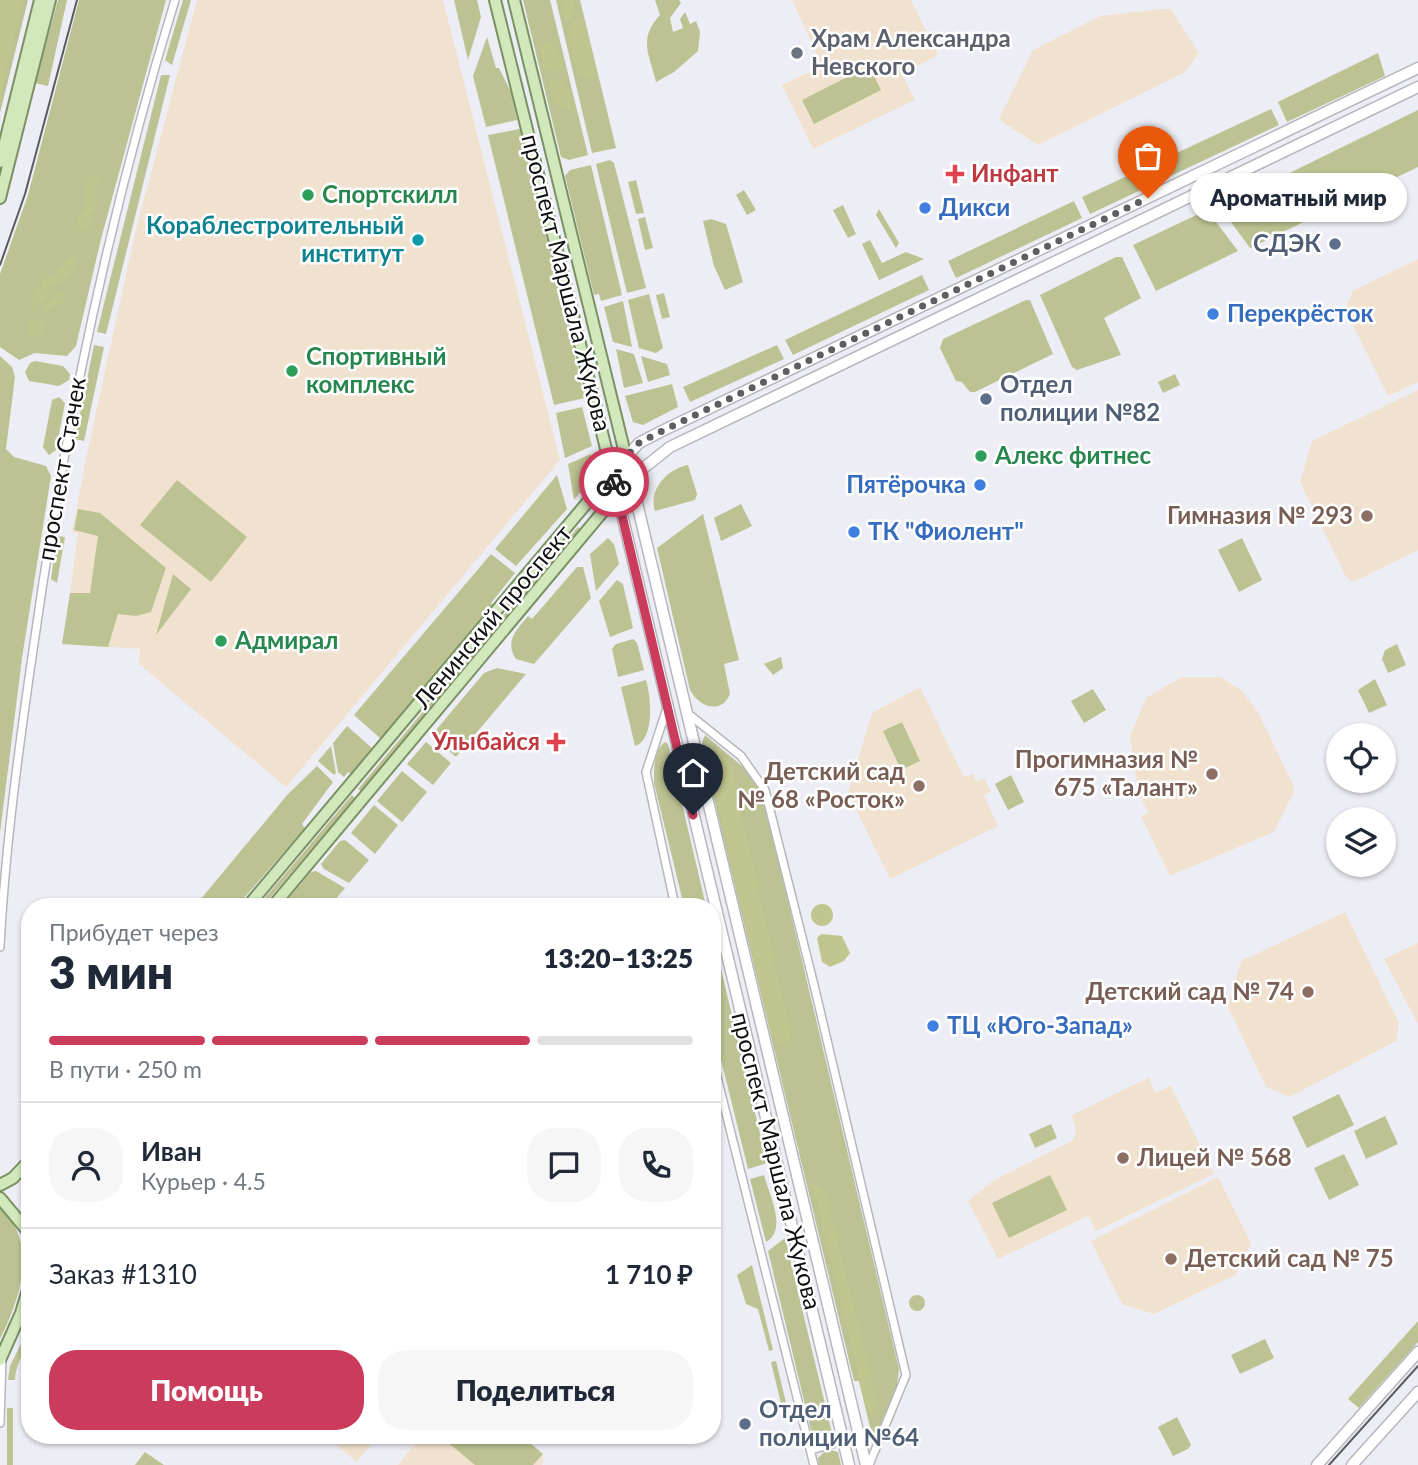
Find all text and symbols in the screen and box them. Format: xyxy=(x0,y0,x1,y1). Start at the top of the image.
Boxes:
place label: Храм Александра Невского xyxy=(811,23,1011,80)
marker: Храм Александра Невского xyxy=(789,45,805,61)
pin xyxy=(1118,126,1178,198)
street label: проспект Маршала Жукова xyxy=(516,131,618,434)
icon: bag xyxy=(1129,137,1167,175)
place label: Инфант xyxy=(971,158,1059,187)
marker: Инфант xyxy=(945,164,965,184)
callout: Ароматный мир xyxy=(1190,174,1407,222)
place label: Спортскилл xyxy=(322,179,458,208)
text: Ароматный мир xyxy=(1210,183,1387,211)
marker: Спортскилл xyxy=(300,187,316,203)
place label: Дикси xyxy=(939,192,1010,221)
marker: Дикси xyxy=(917,200,933,216)
place label: Кораблестроительный институт xyxy=(146,210,405,267)
place label: СДЭК xyxy=(1253,228,1321,257)
marker: Кораблестроительный институт xyxy=(410,232,426,248)
marker: СДЭК xyxy=(1327,236,1343,252)
place label: Перекрёсток xyxy=(1227,298,1374,327)
marker: Перекрёсток xyxy=(1205,306,1221,322)
place label: Спортивный комплекс xyxy=(306,341,447,398)
marker: Спортивный комплекс xyxy=(284,363,300,379)
place label: Отдел полиции №82 xyxy=(1000,369,1160,426)
street label: проспект Стачек xyxy=(30,374,91,563)
marker: Отдел полиции №82 xyxy=(978,391,994,407)
place label: Алекс фитнес xyxy=(994,440,1151,469)
courier xyxy=(579,447,649,517)
marker: Алекс фитнес xyxy=(973,448,989,464)
icon: bike xyxy=(595,463,633,501)
place label: Пятёрочка xyxy=(846,469,966,498)
marker: Пятёрочка xyxy=(972,477,988,493)
place label: Гимназия № 293 xyxy=(1167,500,1353,529)
marker: Гимназия № 293 xyxy=(1359,508,1375,524)
place label: ТК "Фиолент" xyxy=(868,516,1024,545)
street label: Ленинский проспект xyxy=(406,518,577,715)
marker: ТК "Фиолент" xyxy=(846,524,862,540)
place label: Адмирал xyxy=(234,625,338,654)
marker: Адмирал xyxy=(213,633,229,649)
map controls xyxy=(1326,723,1396,877)
button: locate xyxy=(1326,723,1396,793)
place label: Улыбайся xyxy=(431,726,540,755)
marker: Улыбайся xyxy=(546,732,566,752)
pin xyxy=(663,743,723,815)
place label: Прогимназия № 675 «Талант» xyxy=(1015,744,1198,801)
icon: home xyxy=(674,754,712,792)
place label: Детский сад № 68 «Росток» xyxy=(737,756,905,813)
marker: Прогимназия № 675 «Талант» xyxy=(1204,766,1220,782)
marker: Детский сад № 68 «Росток» xyxy=(911,778,927,794)
button: layers xyxy=(1326,807,1396,877)
text: Прибудет через xyxy=(49,918,219,946)
text: 13:20–13:25 xyxy=(543,942,693,974)
text: 3 мин xyxy=(49,944,173,999)
place label: Детский сад № 74 xyxy=(1085,976,1294,1005)
marker: Детский сад № 74 xyxy=(1300,984,1316,1000)
street label: проспект Маршала Жукова xyxy=(726,1009,828,1312)
place label: ТЦ «Юго-Запад» xyxy=(947,1010,1133,1039)
marker: ТЦ «Юго-Запад» xyxy=(925,1018,941,1034)
text: В пути · 250 m xyxy=(49,1055,202,1083)
button: person xyxy=(49,1128,123,1202)
button: chat xyxy=(527,1128,601,1202)
button: phone xyxy=(619,1128,693,1202)
text: Иван xyxy=(141,1135,202,1167)
place label: Лицей № 568 xyxy=(1136,1142,1292,1171)
marker: Лицей № 568 xyxy=(1115,1150,1131,1166)
text: Курьер · 4.5 xyxy=(141,1167,266,1195)
place label: Детский сад № 75 xyxy=(1185,1243,1394,1272)
marker: Детский сад № 75 xyxy=(1163,1251,1179,1267)
text: Заказ #1310 xyxy=(49,1258,197,1290)
text: 1 710 ₽ xyxy=(605,1258,693,1290)
button: Помощь xyxy=(49,1350,364,1430)
button: Поделиться xyxy=(378,1350,693,1430)
place label: Отдел полиции №64 xyxy=(759,1394,919,1451)
marker: Отдел полиции №64 xyxy=(737,1416,753,1432)

